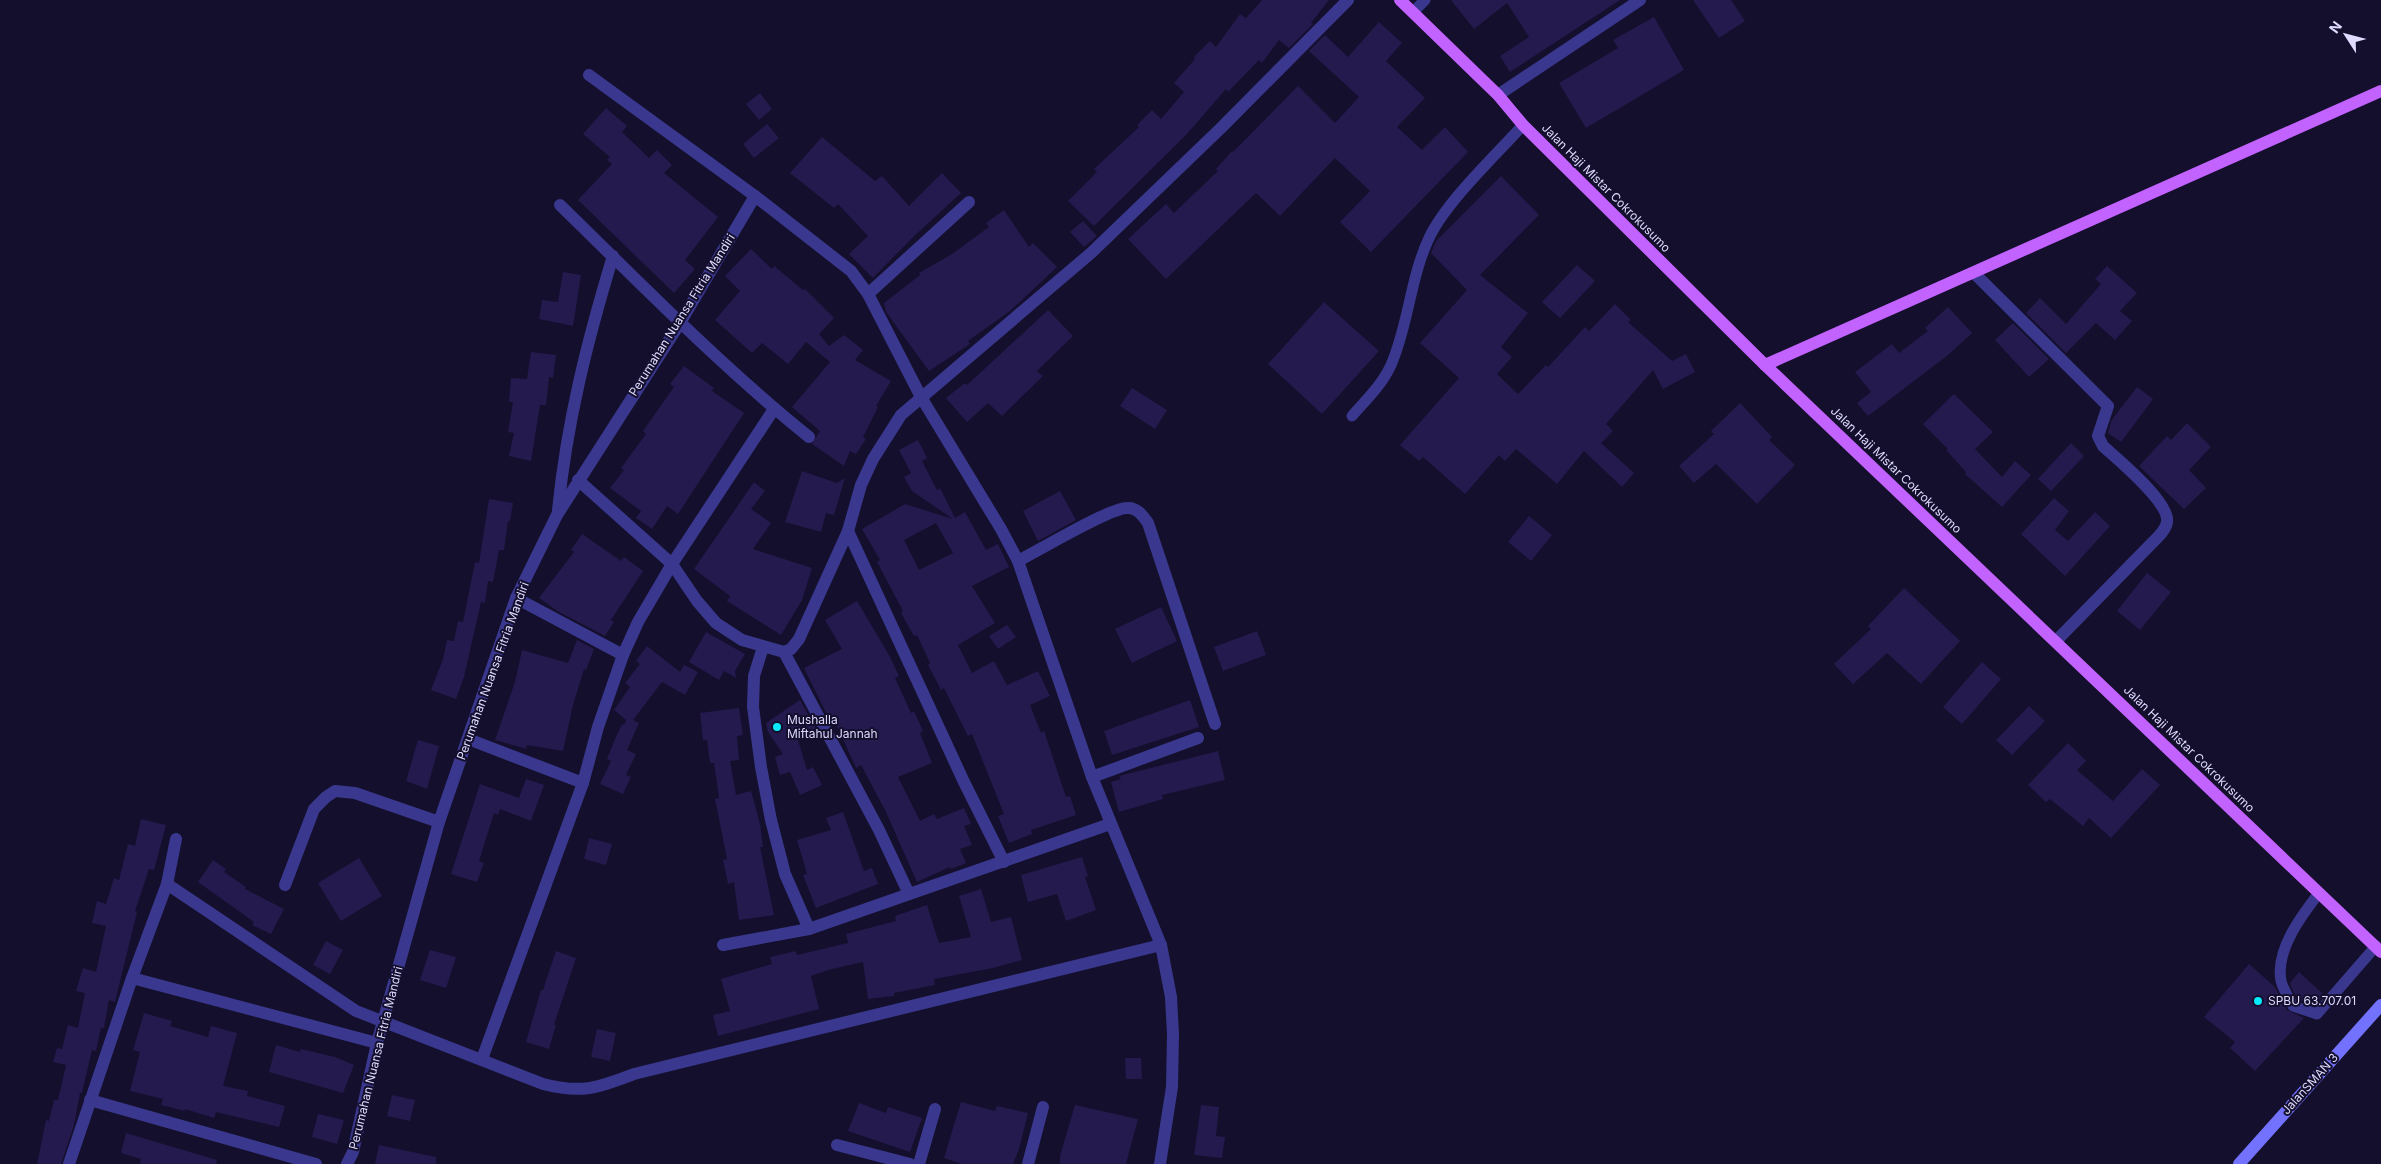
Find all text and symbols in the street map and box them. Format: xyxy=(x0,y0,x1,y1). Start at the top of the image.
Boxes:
north arrow xyxy=(2321,10,2371,60)
text: N xyxy=(2325,18,2345,36)
street label: Jalan Haji Mistar Cokrokusumo xyxy=(1539,120,1674,255)
street label: Perumahan Nuansa Fitria Mandiri xyxy=(625,231,738,399)
street label: Jalan Haji Mistar Cokrokusumo xyxy=(1828,403,1965,536)
street label: Perumahan Nuansa Fitria Mandiri xyxy=(453,580,532,762)
street label: Jalan Haji Mistar Cokrokusumo xyxy=(2121,682,2258,815)
place label: Mushalla Miftahul Jannah xyxy=(787,712,878,741)
marker: Mushalla Miftahul Jannah xyxy=(771,721,783,733)
street label: Perumahan Nuansa Fitria Mandiri xyxy=(345,965,406,1151)
place label: SPBU 63.707.01 xyxy=(2268,993,2356,1008)
marker: SPBU 63.707.01 xyxy=(2252,995,2264,1007)
street label: JalanSMAN 3 xyxy=(2278,1050,2341,1117)

